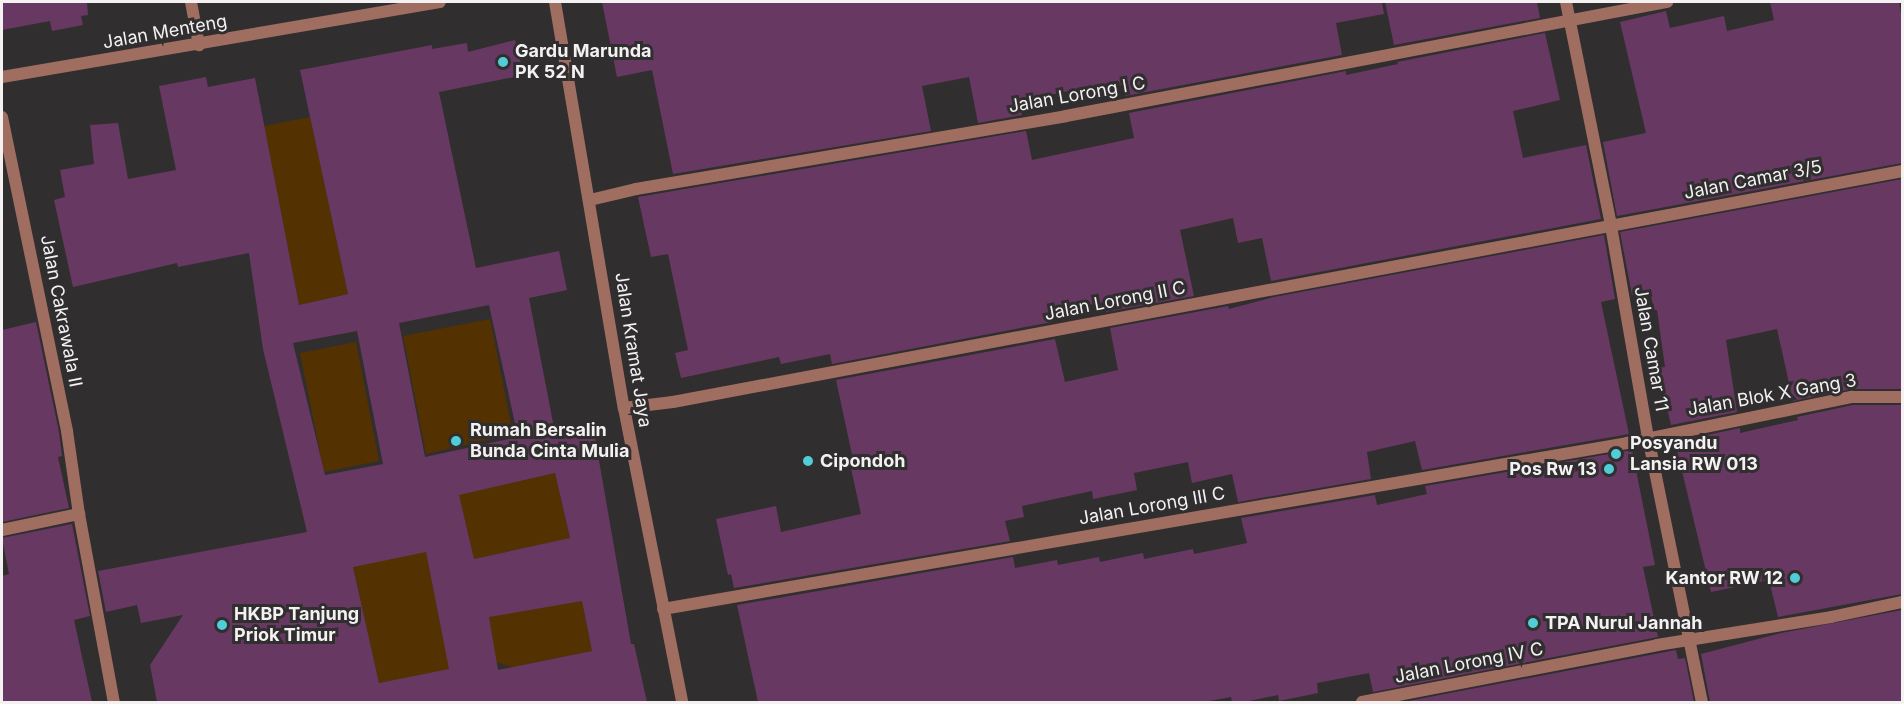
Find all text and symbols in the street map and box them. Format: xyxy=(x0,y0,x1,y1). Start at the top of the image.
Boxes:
street label: Jalan Menteng xyxy=(101,10,229,54)
place label: Gardu Marunda PK 52 N xyxy=(515,41,651,84)
marker: Gardu Marunda PK 52 N xyxy=(496,55,510,69)
street label: Jalan Lorong I C xyxy=(1007,72,1147,118)
street label: Jalan Camar 3/5 xyxy=(1682,156,1824,204)
street label: Jalan Cakrawala II xyxy=(36,233,86,389)
street label: Jalan Kramat Jaya xyxy=(610,271,656,429)
street label: Jalan Lorong II C xyxy=(1043,277,1187,325)
street label: Jalan Camar 11 xyxy=(1629,285,1673,413)
street label: Jalan Blok X Gang 3 xyxy=(1686,370,1858,420)
place label: Rumah Bersalin Bunda Cinta Mulia xyxy=(470,420,629,462)
marker: Rumah Bersalin Bunda Cinta Mulia xyxy=(447,432,465,450)
place label: Posyandu Lansia RW 013 xyxy=(1630,433,1758,476)
marker: Posyandu Lansia RW 013 xyxy=(1607,445,1625,463)
place label: Cipondoh xyxy=(820,450,905,472)
marker: Cipondoh xyxy=(801,454,815,468)
place label: Pos Rw 13 xyxy=(1509,458,1597,480)
marker: Pos Rw 13 xyxy=(1602,462,1616,476)
street label: Jalan Lorong III C xyxy=(1077,482,1227,530)
place label: Kantor RW 12 xyxy=(1665,567,1783,589)
marker: Kantor RW 12 xyxy=(1788,571,1802,585)
place label: HKBP Tanjung Priok Timur xyxy=(234,604,359,646)
place label: TPA Nurul Jannah xyxy=(1545,612,1703,634)
marker: TPA Nurul Jannah xyxy=(1526,616,1540,630)
marker: HKBP Tanjung Priok Timur xyxy=(215,618,229,632)
street label: Jalan Lorong IV C xyxy=(1393,638,1545,688)

